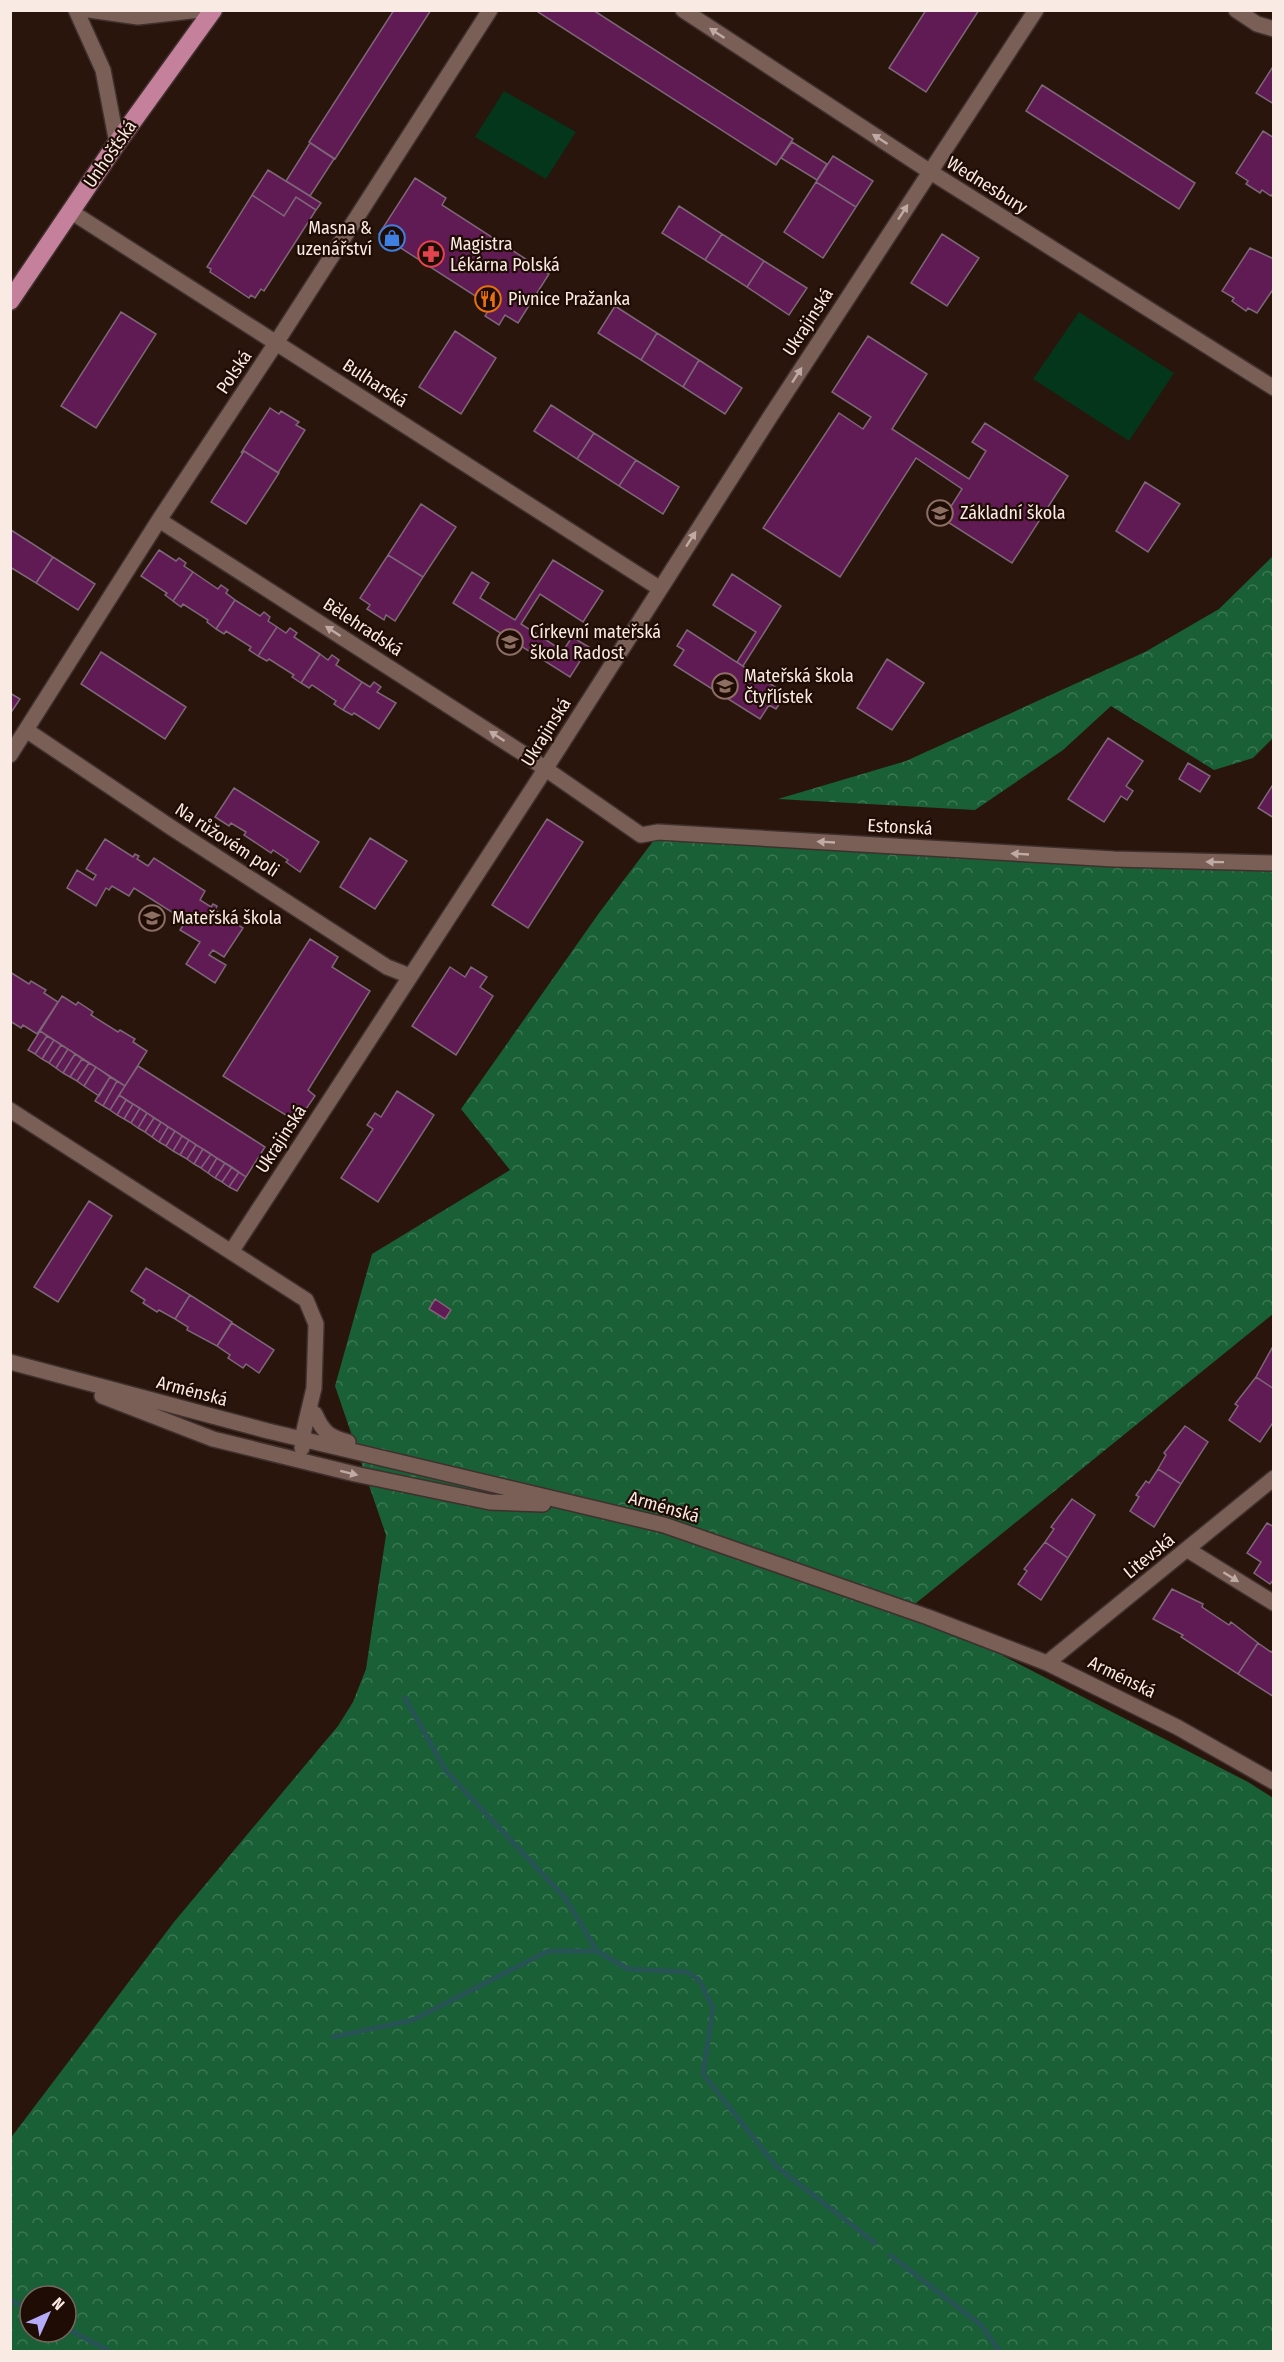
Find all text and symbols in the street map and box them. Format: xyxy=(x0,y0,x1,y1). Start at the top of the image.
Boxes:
one-way arrow xyxy=(709,28,725,39)
street label: Unhošťská xyxy=(79,116,141,192)
one-way arrow xyxy=(873,133,889,145)
street label: Wednesbury xyxy=(942,152,1032,218)
one-way arrow xyxy=(897,204,908,220)
place label: Masna & uzenářství xyxy=(296,217,372,260)
shop icon: Masna & uzenářství xyxy=(377,223,407,253)
place label: Magistra Lékárna Polská xyxy=(450,233,560,276)
pharmacy icon: Magistra Lékárna Polská xyxy=(416,239,446,269)
restaurant icon: Pivnice Pražanka xyxy=(473,284,503,314)
street label: Ukrajinská xyxy=(778,284,838,360)
place label: Pivnice Pražanka xyxy=(508,288,630,310)
street label: Polská xyxy=(212,346,257,398)
street label: Bulharská xyxy=(338,354,412,412)
one-way arrow xyxy=(791,368,803,384)
school or university icon: Základní škola xyxy=(925,498,955,528)
place label: Základní škola xyxy=(960,502,1066,524)
one-way arrow xyxy=(685,531,696,547)
street label: Bělehradská xyxy=(319,593,407,661)
place label: Církevní mateřská škola Radost xyxy=(530,621,661,664)
one-way arrow xyxy=(325,625,341,636)
school or university icon: Církevní mateřská škola Radost xyxy=(495,627,525,657)
place label: Mateřská škola Čtyřlístek xyxy=(744,665,854,708)
school or university icon: Mateřská škola Čtyřlístek xyxy=(710,671,740,701)
street label: Ukrajinská xyxy=(516,694,576,770)
one-way arrow xyxy=(489,731,505,742)
street label: Na růžovém poli xyxy=(171,798,283,882)
street label: Estonská xyxy=(867,814,933,840)
one-way arrow xyxy=(816,837,835,847)
one-way arrow xyxy=(1011,849,1030,858)
one-way arrow xyxy=(1206,857,1225,866)
school or university icon: Mateřská škola xyxy=(137,903,167,933)
place label: Mateřská škola xyxy=(172,907,282,929)
street label: Ukrajinská xyxy=(251,1101,311,1177)
street label: Arménská xyxy=(154,1371,230,1411)
one-way arrow xyxy=(340,1468,358,1478)
street label: Arménská xyxy=(626,1486,702,1528)
street label: Litevská xyxy=(1119,1529,1179,1583)
one-way arrow xyxy=(1223,1571,1239,1582)
street label: Arménská xyxy=(1085,1651,1160,1703)
north arrow xyxy=(18,2284,78,2344)
text: N xyxy=(48,2294,68,2314)

